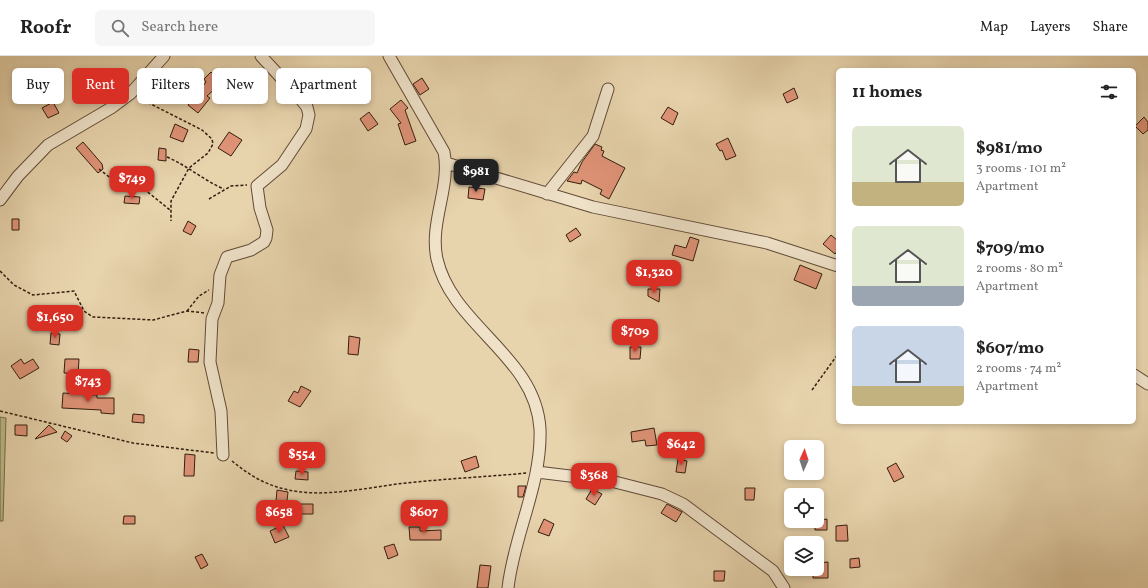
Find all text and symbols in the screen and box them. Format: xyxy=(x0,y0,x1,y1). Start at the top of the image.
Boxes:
search box xyxy=(95,10,375,46)
text: Roofr xyxy=(20,15,71,41)
icon: search xyxy=(109,17,131,39)
text: Search here xyxy=(141,17,218,38)
text: Map xyxy=(980,18,1008,37)
text: Layers xyxy=(1030,18,1070,37)
text: Share xyxy=(1092,18,1128,37)
chip: Buy xyxy=(12,68,64,104)
chip: Rent xyxy=(72,68,129,104)
chip: Filters xyxy=(137,68,204,104)
chip: New xyxy=(212,68,268,104)
chip: Apartment xyxy=(276,68,371,104)
text: 11 homes xyxy=(852,81,922,104)
icon: filters xyxy=(1098,81,1120,103)
text: $981/mo xyxy=(976,137,1042,160)
icon: home xyxy=(884,142,932,190)
pin: $981 xyxy=(452,159,500,193)
text: 3 rooms · 101 m² xyxy=(976,160,1066,178)
text: $981 xyxy=(463,163,489,181)
pin: $749 xyxy=(108,166,156,200)
text: $749 xyxy=(118,170,146,188)
text: Apartment xyxy=(976,178,1039,196)
text: $709/mo xyxy=(976,237,1044,260)
icon: home xyxy=(884,242,932,290)
pin: $1,320 xyxy=(621,260,687,294)
text: 2 rooms · 80 m² xyxy=(976,260,1063,278)
text: $1,320 xyxy=(635,264,673,282)
text: Apartment xyxy=(976,278,1039,296)
pin: $1,650 xyxy=(22,305,88,339)
text: $1,650 xyxy=(36,309,74,327)
pin: $709 xyxy=(611,319,659,353)
text: $709 xyxy=(621,323,649,341)
text: $607/mo xyxy=(976,337,1044,360)
icon: home xyxy=(884,342,932,390)
text: 2 rooms · 74 m² xyxy=(976,360,1061,378)
pin: $743 xyxy=(64,369,112,403)
text: $743 xyxy=(75,373,101,391)
text: Apartment xyxy=(976,378,1039,396)
pin: $642 xyxy=(657,432,705,466)
text: $642 xyxy=(667,436,695,454)
north arrow xyxy=(784,440,824,480)
map controls xyxy=(784,440,824,576)
pin: $554 xyxy=(278,442,326,476)
text: $554 xyxy=(288,446,316,464)
pin: $368 xyxy=(570,463,618,497)
text: $368 xyxy=(580,467,608,485)
button: locate xyxy=(784,488,824,528)
pin: $658 xyxy=(255,500,303,534)
pin: $607 xyxy=(400,500,448,534)
text: $658 xyxy=(265,504,293,522)
text: $607 xyxy=(410,504,438,522)
button: layers xyxy=(784,536,824,576)

